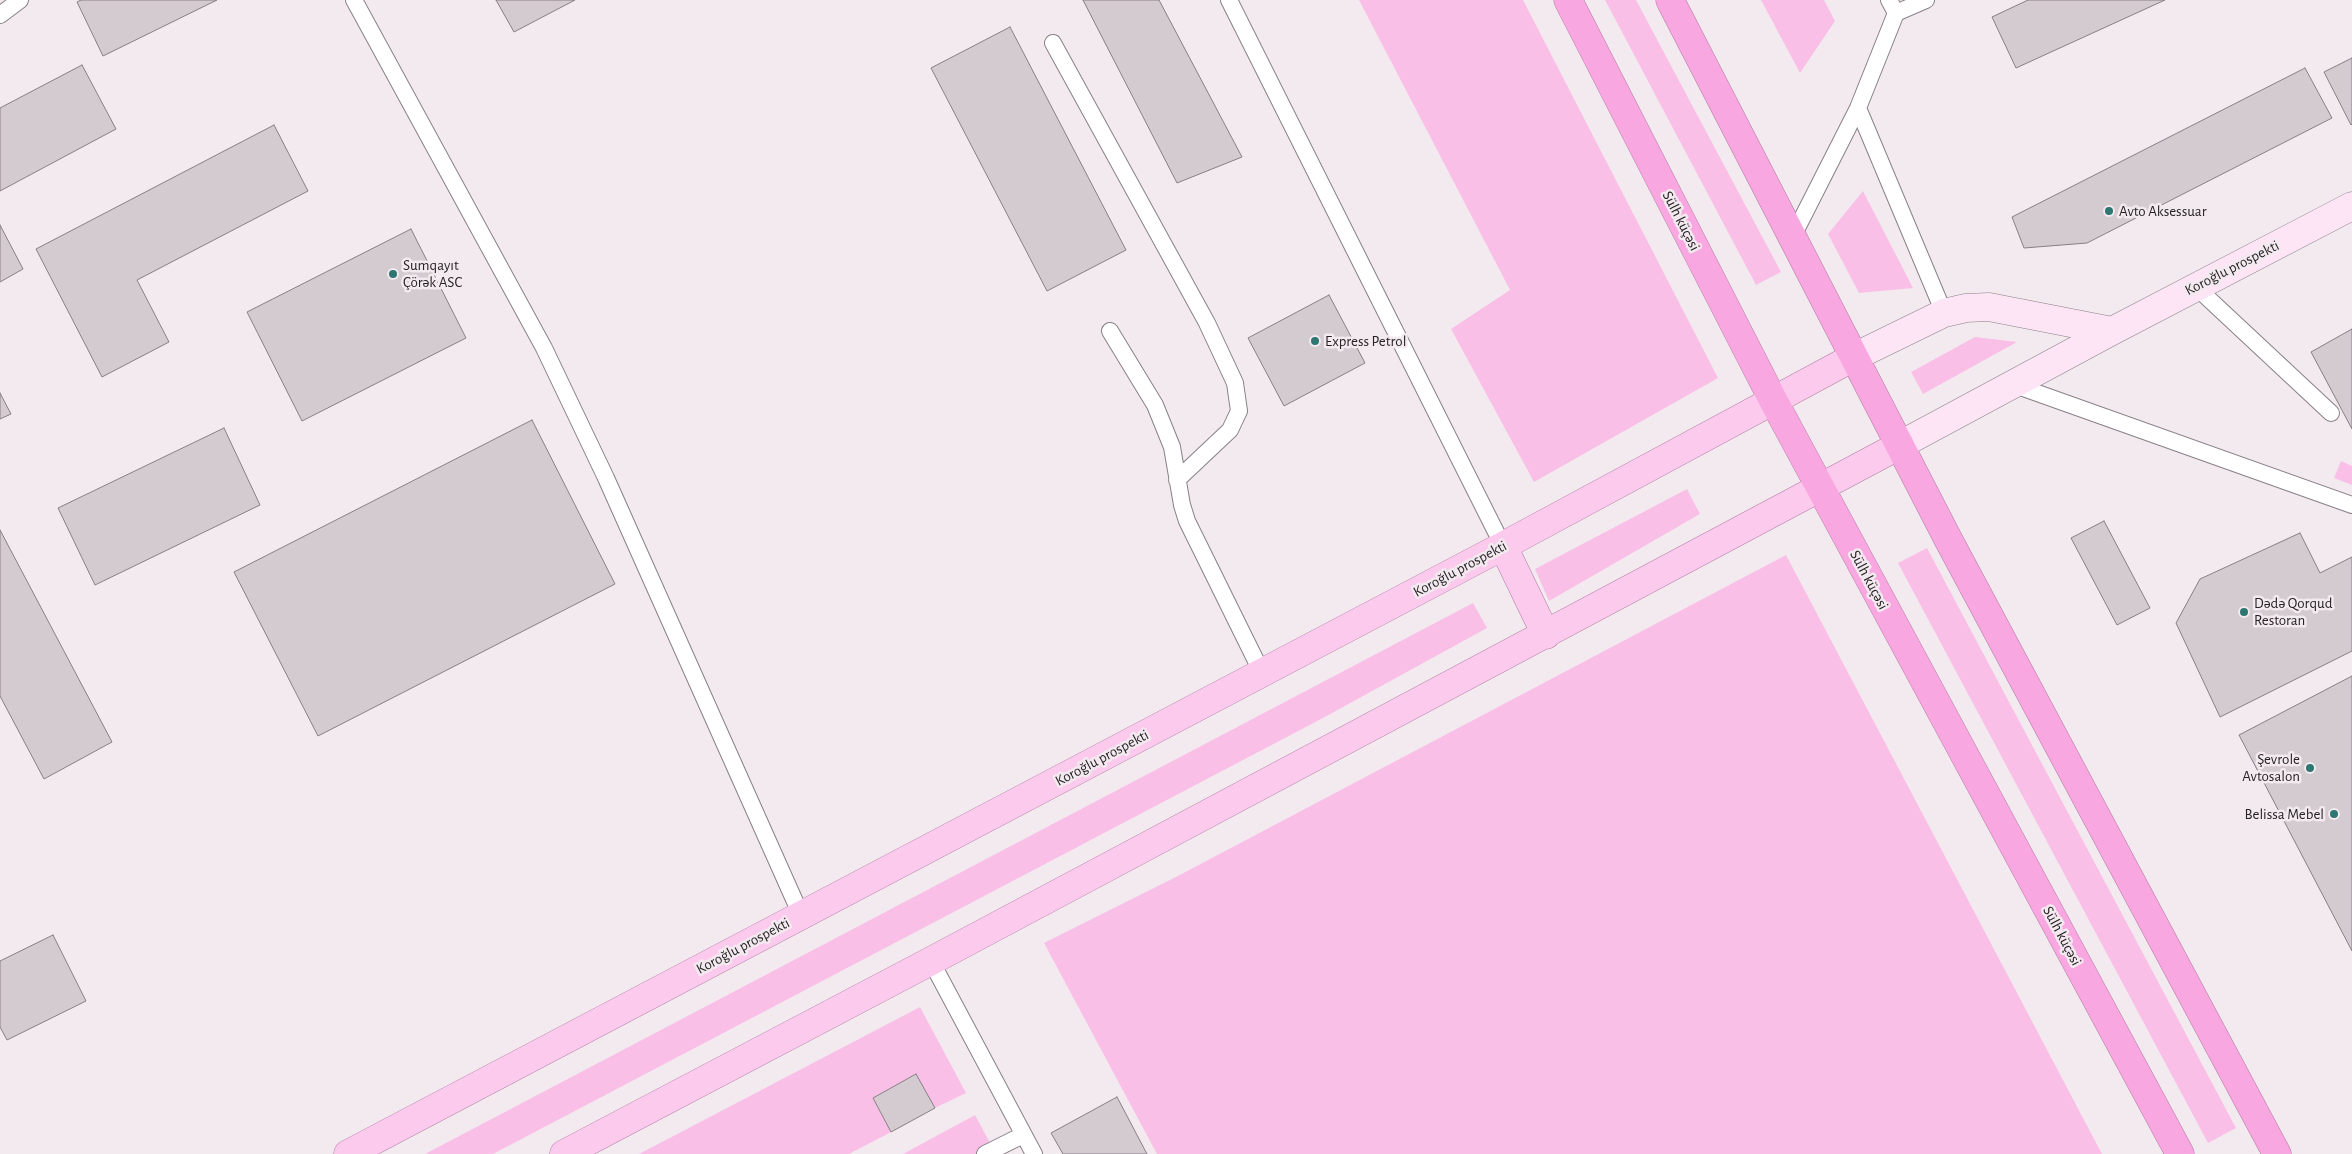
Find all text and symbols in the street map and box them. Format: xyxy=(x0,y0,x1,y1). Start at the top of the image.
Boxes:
street label: Sülh küçəsi xyxy=(1658,188,1704,254)
place label: Avto Aksessuar xyxy=(2119,202,2206,220)
marker: Avto Aksessuar xyxy=(2103,205,2115,217)
street label: Koroğlu prospekti xyxy=(2182,237,2282,299)
place label: Sumqayıt Çörək ASC xyxy=(403,256,462,291)
marker: Sumqayıt Çörək ASC xyxy=(387,268,399,280)
place label: Express Petrol xyxy=(1325,332,1406,350)
marker: Express Petrol xyxy=(1309,335,1321,347)
street label: Koroğlu prospekti xyxy=(1410,537,1510,601)
street label: Sülh küçəsi xyxy=(1846,547,1892,613)
place label: Dədə Qorqud Restoran xyxy=(2254,594,2332,629)
marker: Dədə Qorqud Restoran xyxy=(2238,606,2250,618)
street label: Koroğlu prospekti xyxy=(1052,726,1152,790)
place label: Şevrole Avtosalon xyxy=(2242,750,2300,785)
marker: Şevrole Avtosalon xyxy=(2304,762,2316,774)
place label: Belissa Mebel xyxy=(2245,805,2324,823)
marker: Belissa Mebel xyxy=(2328,808,2340,820)
street label: Sülh küçəsi xyxy=(2039,903,2085,969)
street label: Koroğlu prospekti xyxy=(693,914,793,978)

